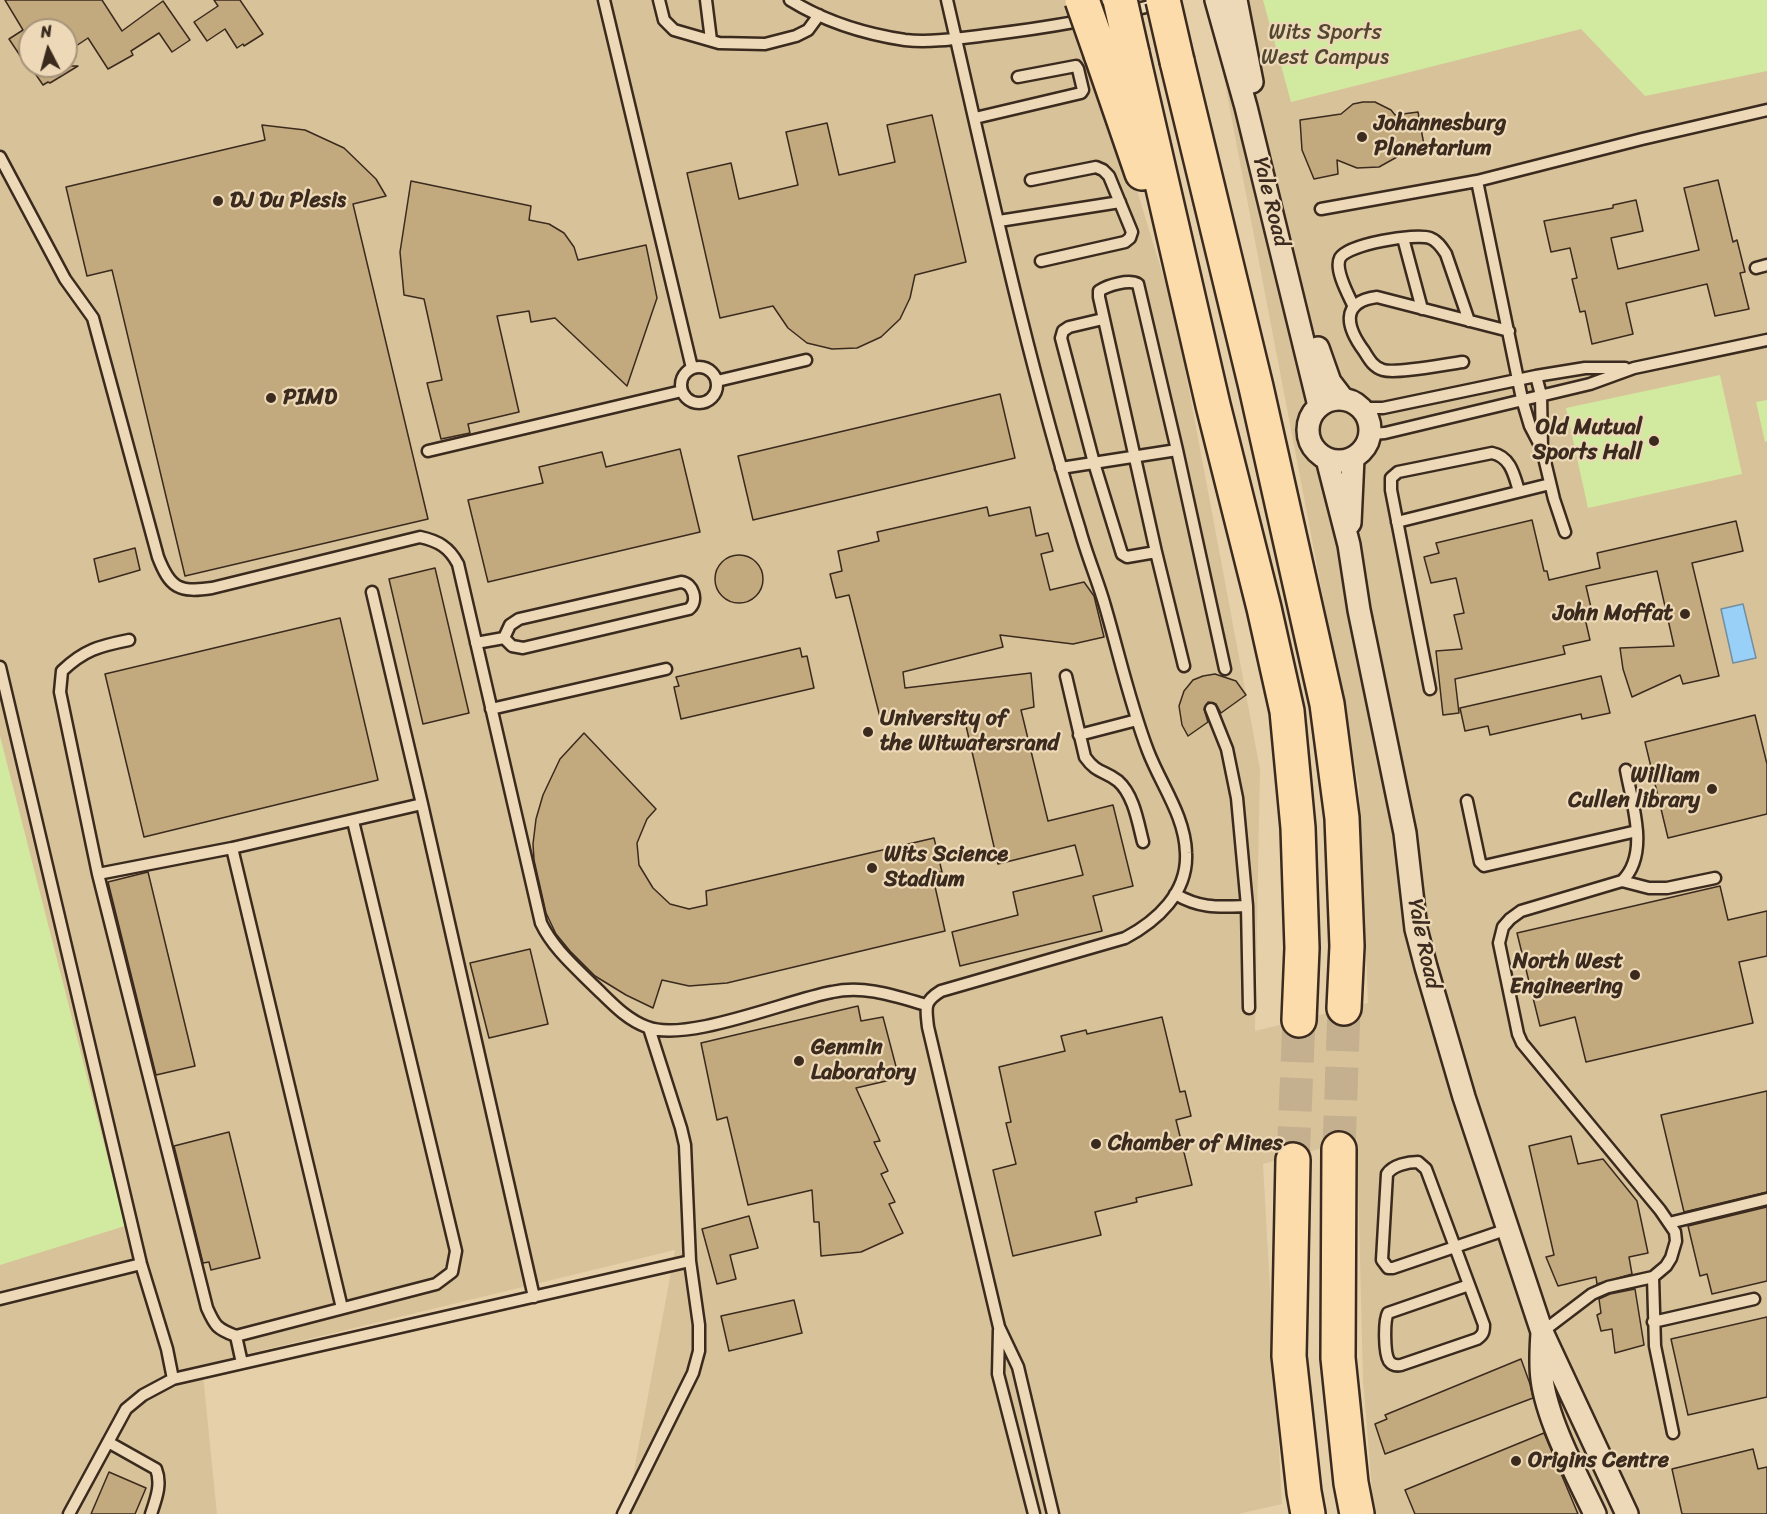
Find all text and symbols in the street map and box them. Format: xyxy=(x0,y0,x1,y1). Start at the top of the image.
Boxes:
text: N xyxy=(39,17,53,47)
north arrow xyxy=(18,18,78,78)
park label: Wits Sports West Campus xyxy=(1261,20,1389,72)
place label: Johannesburg Planetarium xyxy=(1374,111,1506,162)
marker: Johannesburg Planetarium xyxy=(1355,130,1369,144)
street label: Yale Road xyxy=(1246,155,1294,249)
place label: DJ Du Plesis xyxy=(230,188,346,214)
marker: DJ Du Plesis xyxy=(211,194,225,208)
place label: PIMD xyxy=(283,385,337,411)
marker: PIMD xyxy=(264,391,278,405)
place label: Old Mutual Sports Hall xyxy=(1533,415,1642,466)
marker: Old Mutual Sports Hall xyxy=(1647,434,1661,448)
place label: John Moffat xyxy=(1553,601,1673,627)
marker: John Moffat xyxy=(1678,607,1692,621)
place label: University of the Witwatersrand xyxy=(880,706,1059,758)
marker: University of the Witwatersrand xyxy=(861,725,875,739)
place label: William Cullen library xyxy=(1568,763,1700,814)
marker: William Cullen library xyxy=(1705,782,1719,796)
place label: Wits Science Stadium xyxy=(884,842,1008,894)
marker: Wits Science Stadium xyxy=(865,861,879,875)
street label: Yale Road xyxy=(1401,897,1445,991)
place label: North West Engineering xyxy=(1510,949,1623,1000)
marker: North West Engineering xyxy=(1628,968,1642,982)
place label: Genmin Laboratory xyxy=(811,1035,916,1086)
marker: Genmin Laboratory xyxy=(792,1054,806,1068)
place label: Chamber of Mines xyxy=(1108,1131,1283,1157)
marker: Chamber of Mines xyxy=(1089,1137,1103,1151)
place label: Origins Centre xyxy=(1528,1448,1669,1474)
marker: Origins Centre xyxy=(1509,1454,1523,1468)

